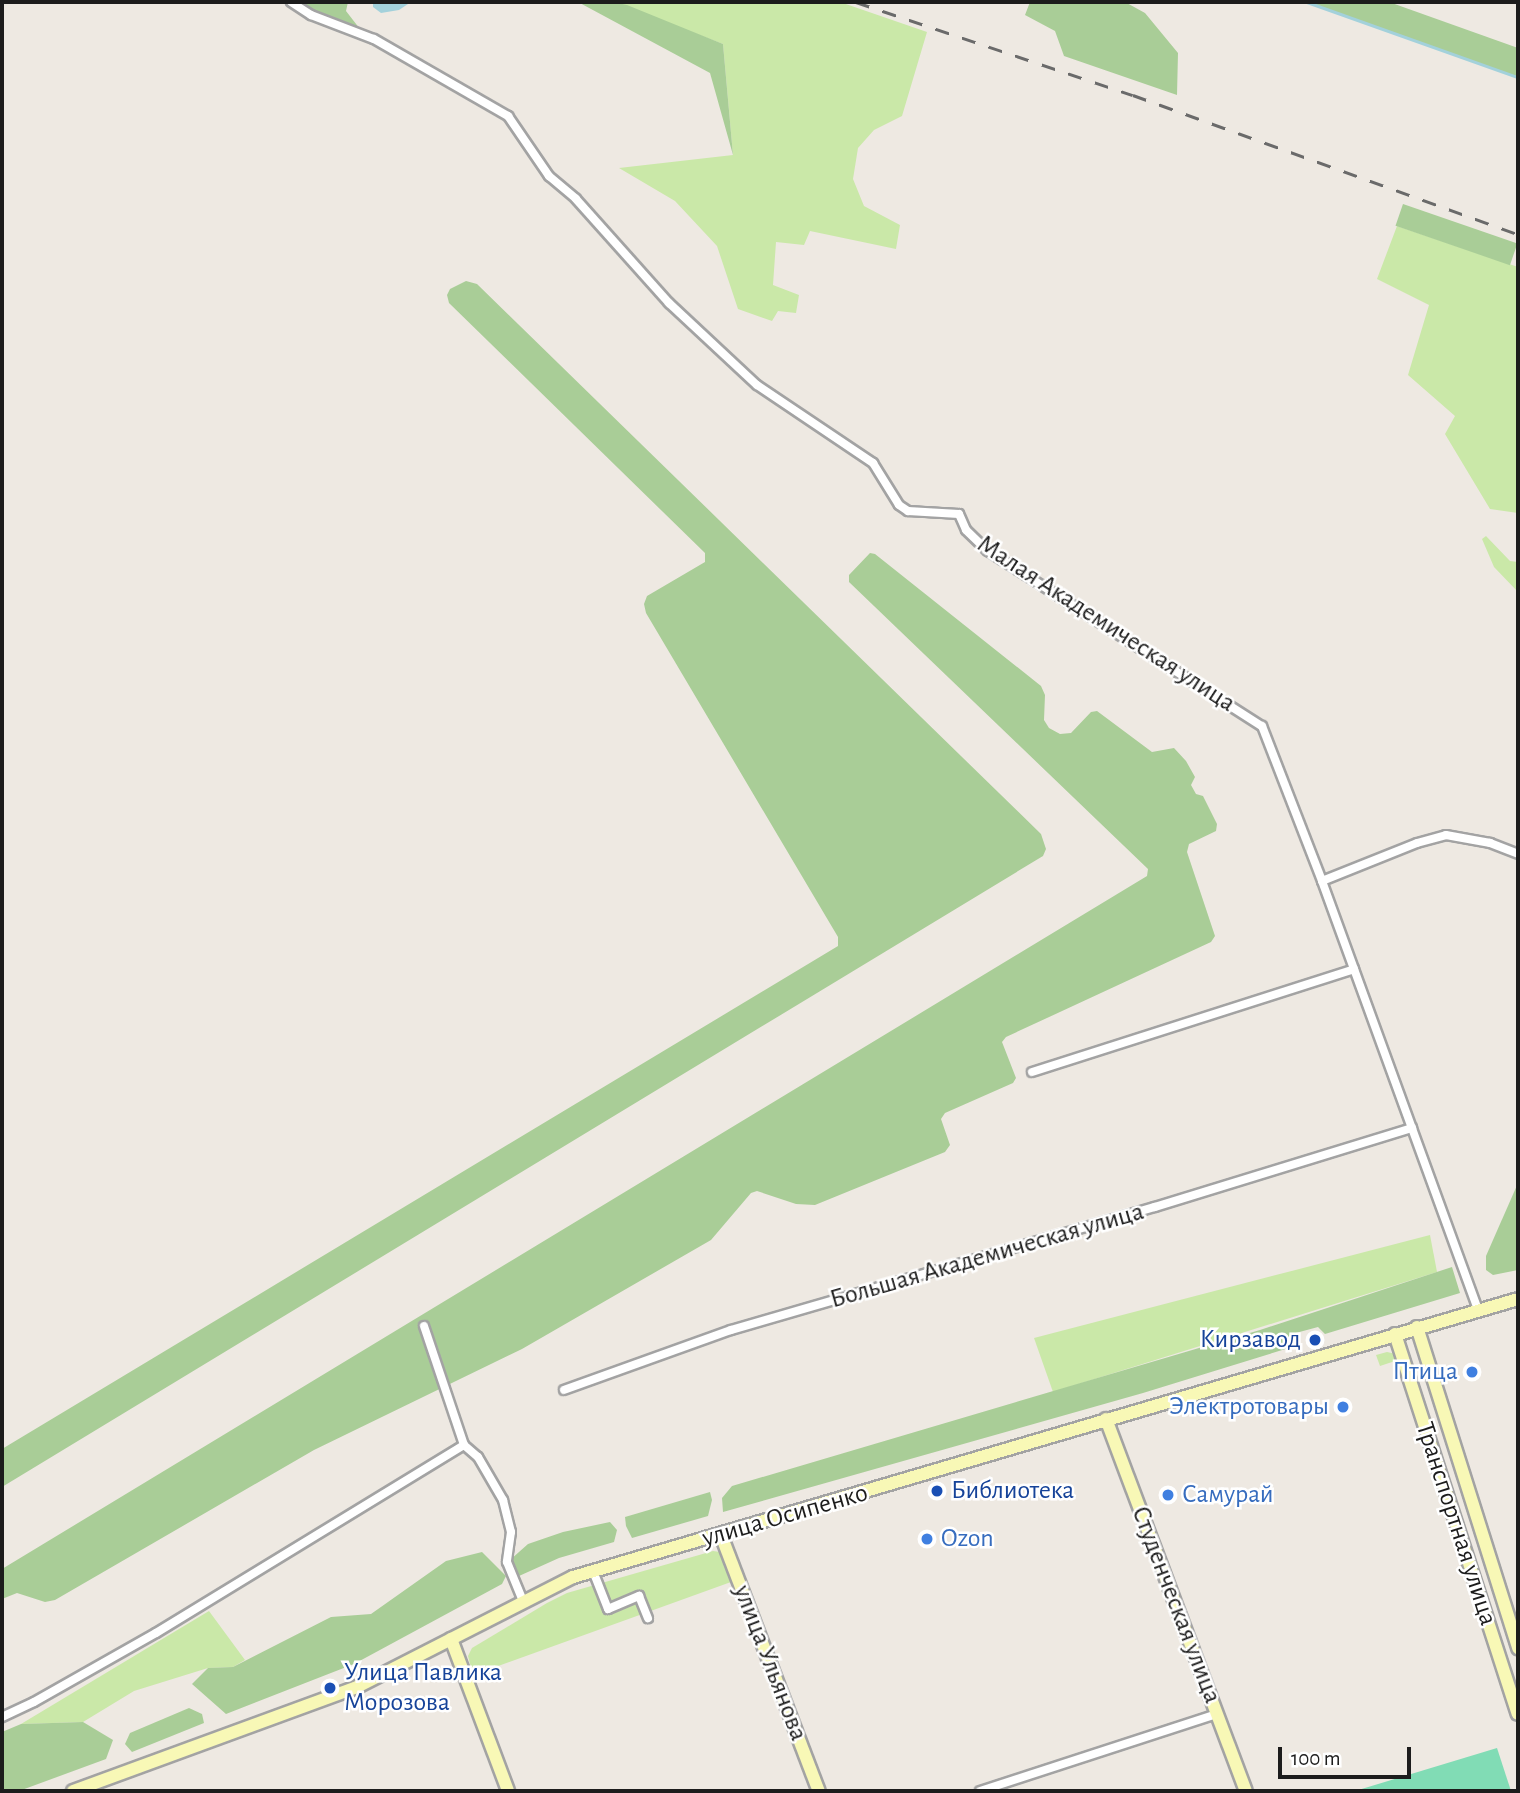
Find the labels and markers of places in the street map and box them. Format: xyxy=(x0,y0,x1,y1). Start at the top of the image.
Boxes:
place label: Кирзавод xyxy=(1200,1324,1301,1356)
marker: Кирзавод xyxy=(1307,1332,1323,1348)
place label: Птица xyxy=(1392,1356,1458,1388)
marker: Птица xyxy=(1464,1364,1480,1380)
place label: Электротовары xyxy=(1169,1391,1329,1423)
marker: Электротовары xyxy=(1335,1399,1351,1415)
place label: Библиотека xyxy=(951,1475,1074,1507)
place label: Самурай xyxy=(1182,1479,1274,1511)
marker: Библиотека xyxy=(929,1483,945,1499)
marker: Самурай xyxy=(1160,1487,1176,1503)
place label: Ozon xyxy=(941,1523,994,1555)
marker: Ozon xyxy=(919,1531,935,1547)
place label: Улица Павлика Морозова xyxy=(344,1657,502,1718)
marker: Улица Павлика Морозова xyxy=(322,1680,338,1696)

